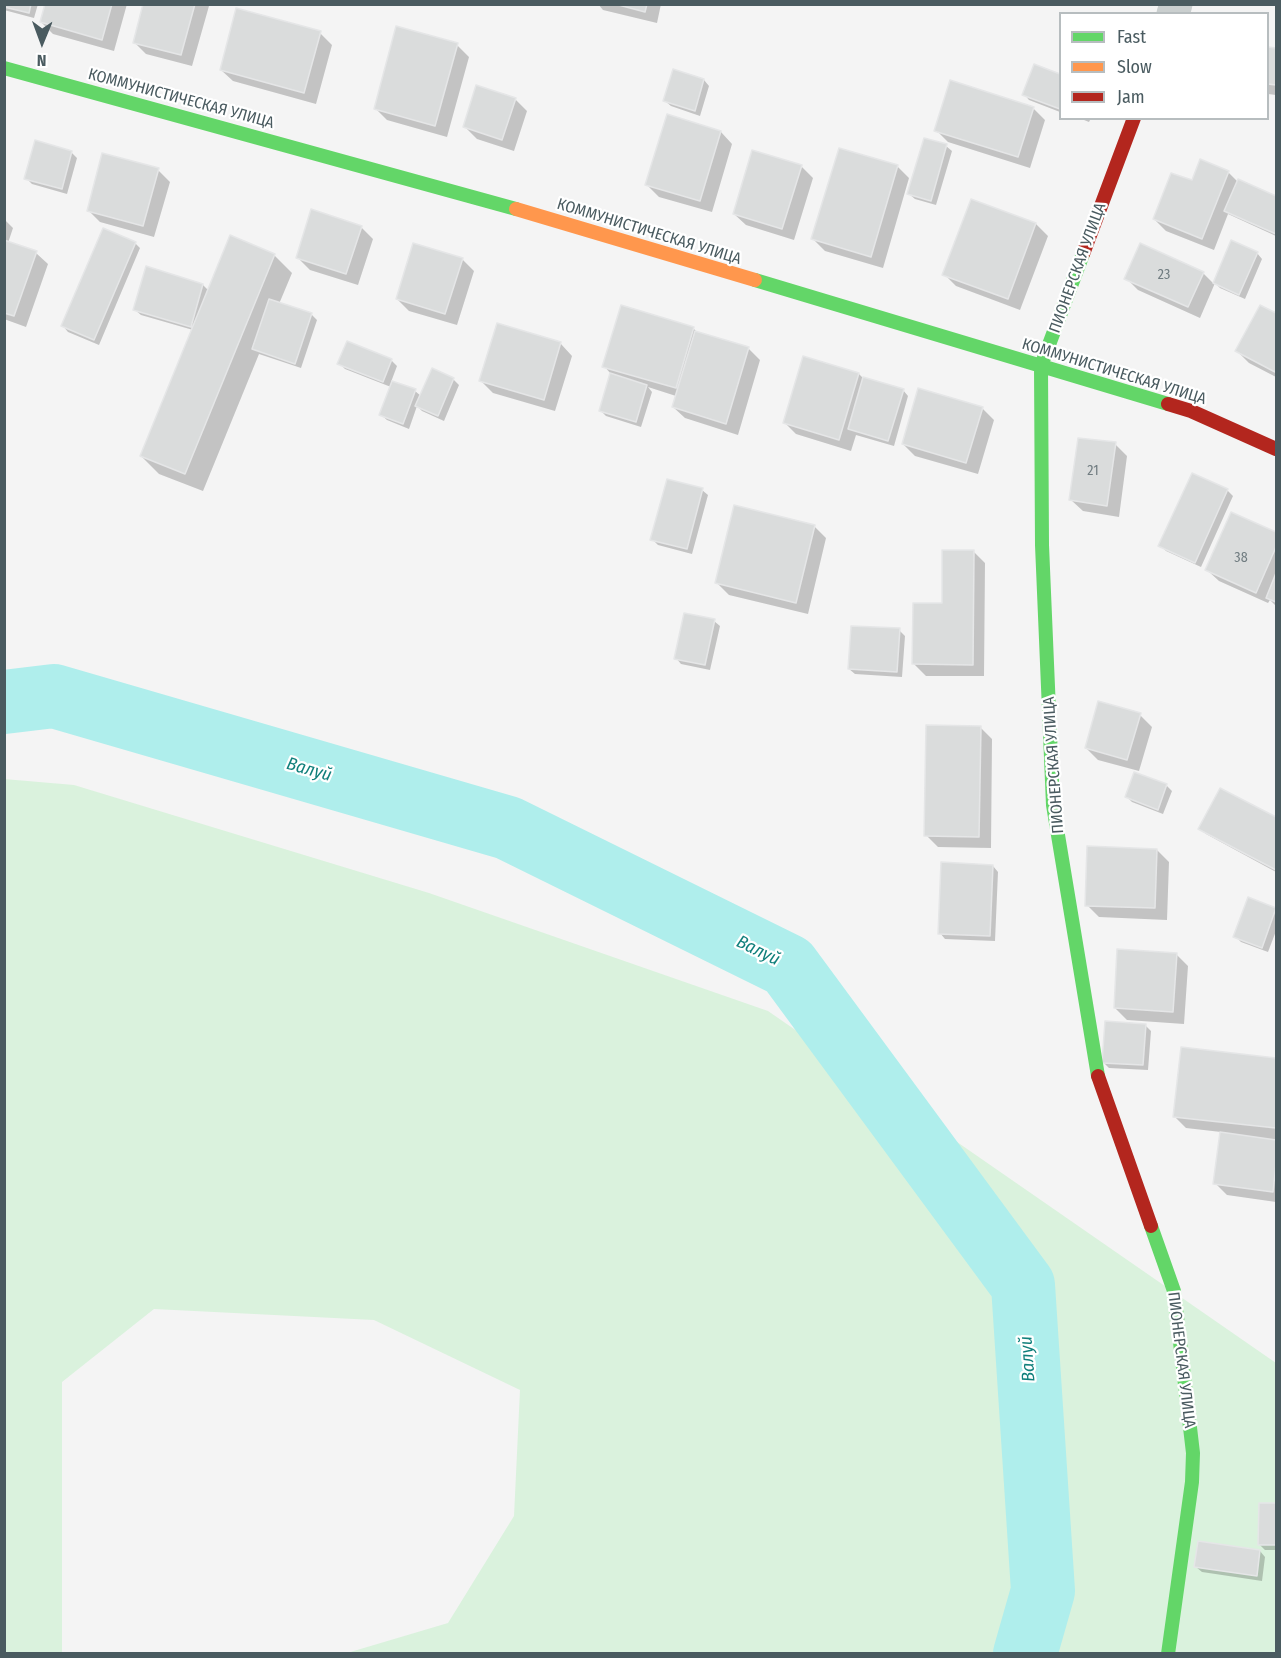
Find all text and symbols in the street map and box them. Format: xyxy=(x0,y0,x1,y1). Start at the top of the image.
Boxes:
north arrow xyxy=(12,12,72,72)
legend xyxy=(1059,12,1269,120)
text: Fast xyxy=(1117,26,1146,48)
text: N xyxy=(37,51,47,70)
text: Slow xyxy=(1117,56,1152,78)
street label: КОММУНИСТИЧЕСКАЯ УЛИЦА xyxy=(86,65,276,133)
text: Jam xyxy=(1117,86,1145,108)
street label: КОММУНИСТИЧЕСКАЯ УЛИЦА xyxy=(555,195,743,269)
street label: ПИОНЕРСКАЯ УЛИЦА xyxy=(1046,200,1110,336)
house number: 23 xyxy=(1158,267,1170,283)
street label: КОММУНИСТИЧЕСКАЯ УЛИЦА xyxy=(1020,335,1208,409)
house number: 21 xyxy=(1087,463,1099,479)
house number: 38 xyxy=(1234,550,1248,566)
street label: ПИОНЕРСКАЯ УЛИЦА xyxy=(1040,696,1068,834)
water label: Валуй xyxy=(284,753,334,787)
water label: Валуй xyxy=(733,931,783,971)
street label: ПИОНЕРСКАЯ УЛИЦА xyxy=(1163,1291,1199,1429)
water label: Валуй xyxy=(1016,1335,1040,1383)

